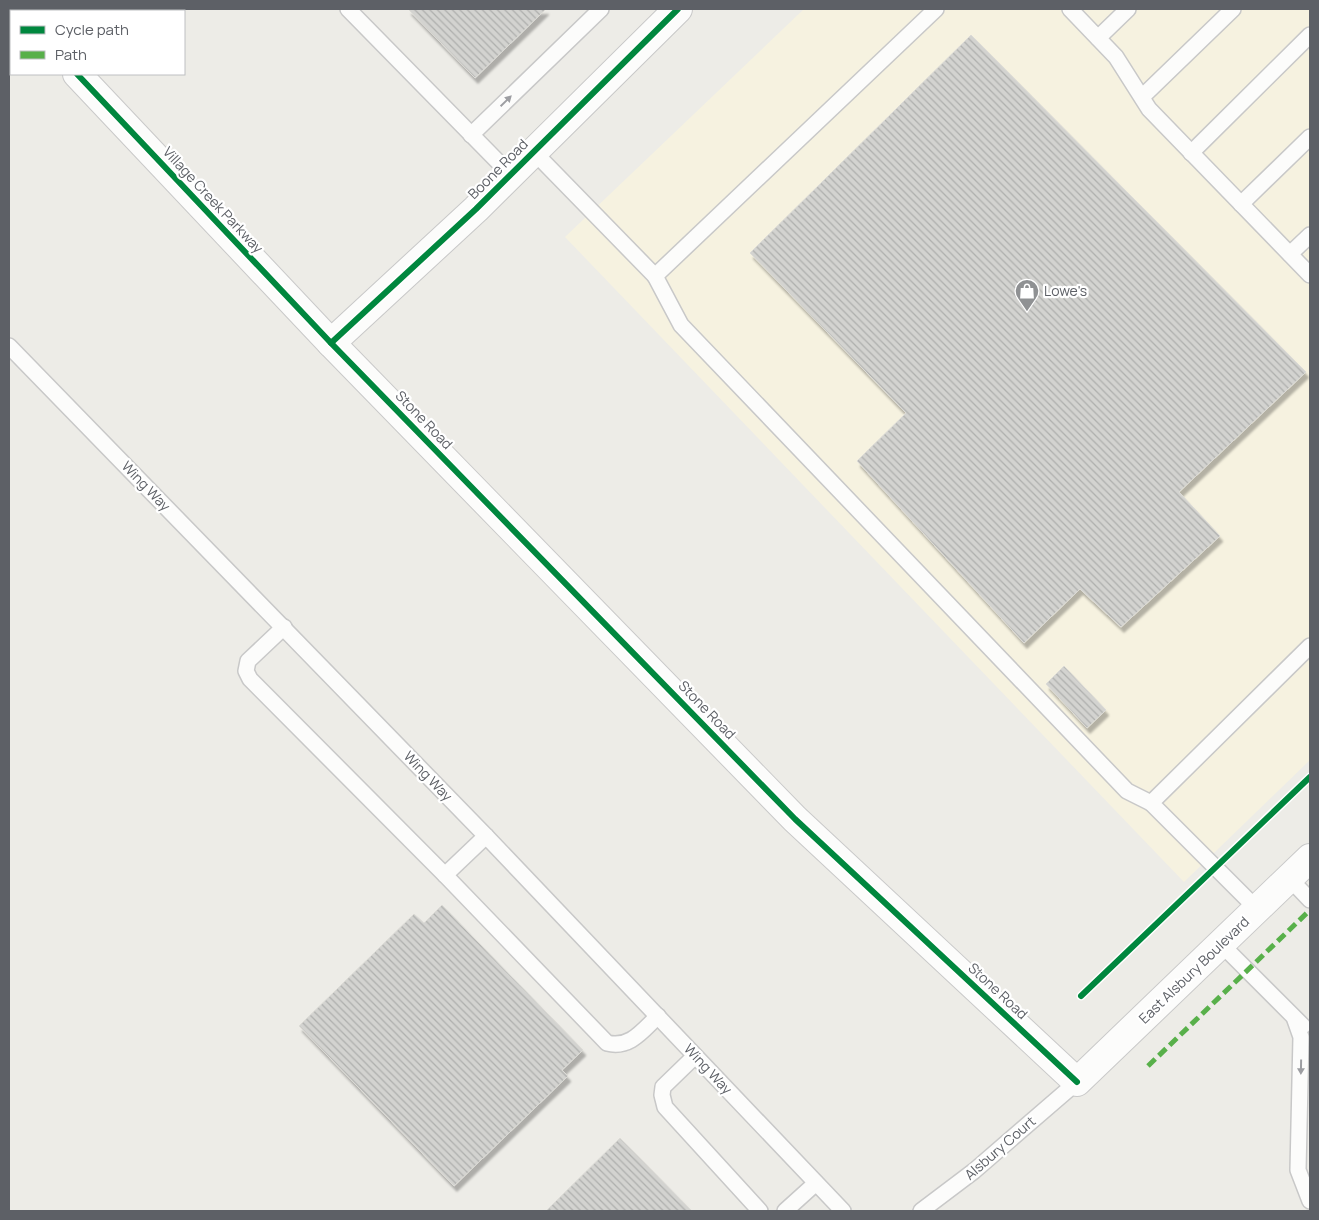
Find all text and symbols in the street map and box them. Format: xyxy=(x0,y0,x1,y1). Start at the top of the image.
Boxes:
legend xyxy=(10,10,185,75)
text: Cycle path xyxy=(55,19,129,40)
text: Path xyxy=(55,44,87,65)
one-way arrow xyxy=(499,95,511,107)
street label: Boone Road xyxy=(464,135,532,203)
street label: Village Creek Parkway xyxy=(159,142,268,257)
shop icon: Lowe's xyxy=(1014,278,1040,312)
place label: Lowe's xyxy=(1044,281,1087,300)
street label: Stone Road xyxy=(392,386,457,453)
street label: Wing Way xyxy=(118,457,175,515)
street label: Stone Road xyxy=(675,676,740,743)
street label: Wing Way xyxy=(400,747,457,805)
street label: East Alsbury Boulevard xyxy=(1134,912,1253,1027)
street label: Stone Road xyxy=(965,958,1032,1023)
street label: Wing Way xyxy=(680,1039,737,1099)
one-way arrow xyxy=(1296,1060,1304,1076)
street label: Alsbury Court xyxy=(960,1111,1040,1184)

